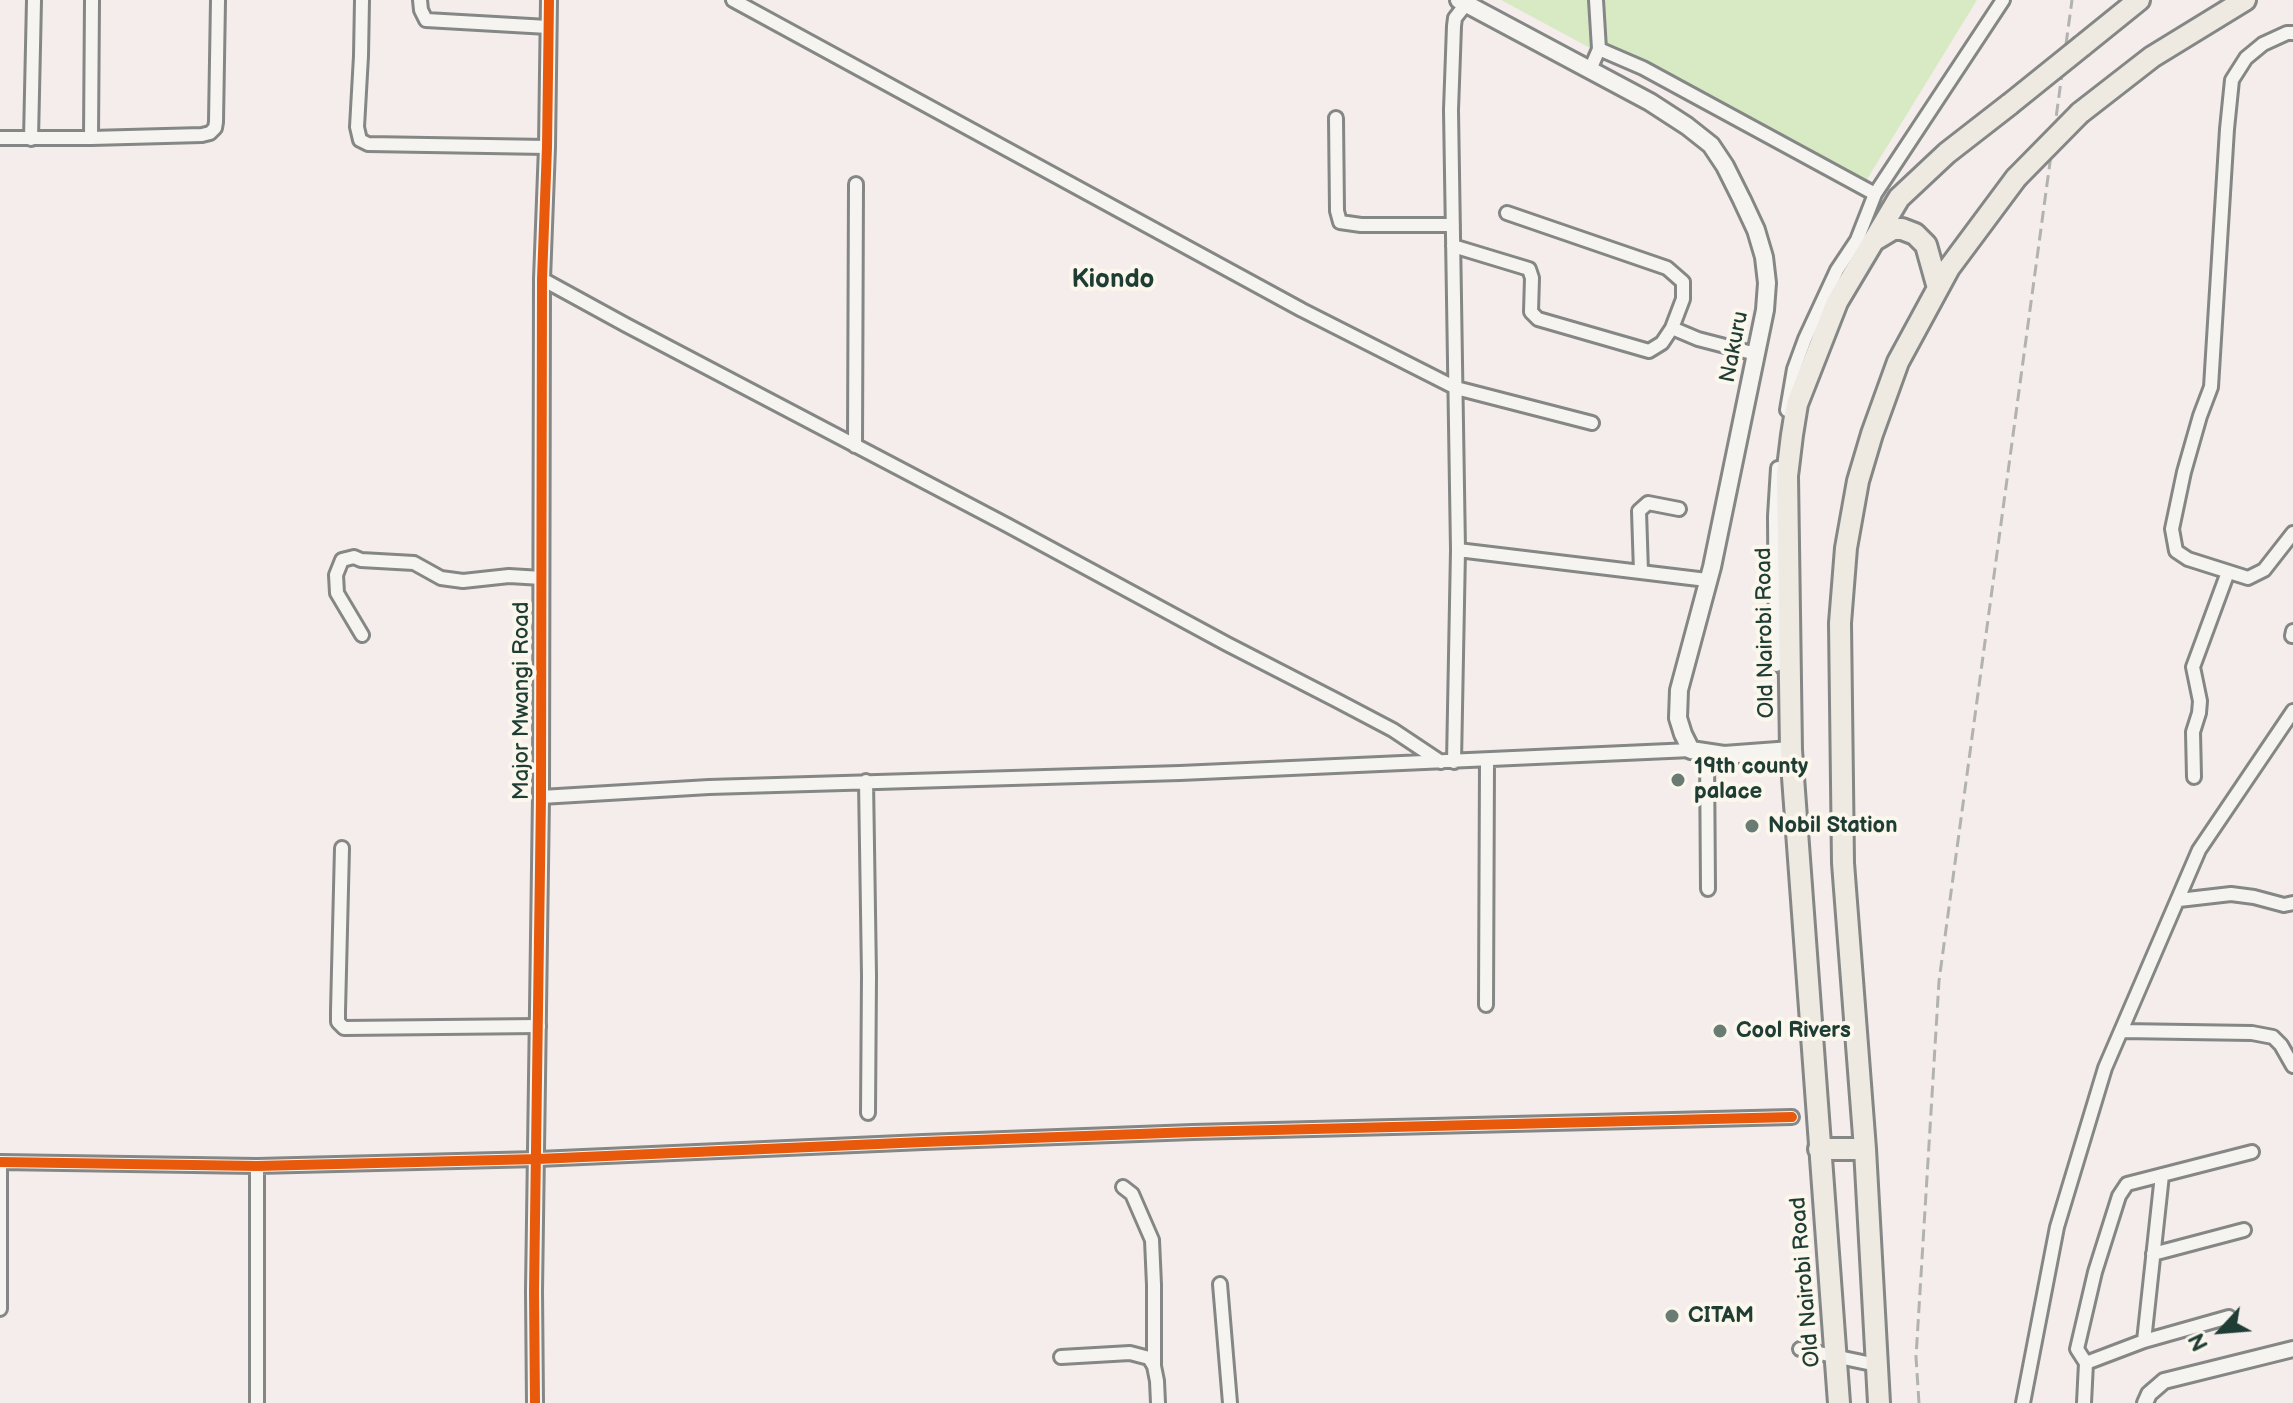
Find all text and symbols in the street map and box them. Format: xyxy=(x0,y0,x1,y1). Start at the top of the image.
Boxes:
district label: Kiondo xyxy=(1072,264,1154,296)
street label: Nakuru xyxy=(1715,309,1755,385)
street label: Old Nairobi Road xyxy=(1751,547,1781,719)
street label: Major Mwangi Road xyxy=(509,602,535,800)
place label: 19th county palace xyxy=(1694,754,1808,806)
marker: 19th county palace xyxy=(1669,771,1687,789)
place label: Nobil Station xyxy=(1768,813,1897,839)
marker: Nobil Station xyxy=(1743,817,1761,835)
place label: Cool Rivers xyxy=(1736,1018,1851,1044)
marker: Cool Rivers xyxy=(1711,1022,1729,1040)
street label: Old Nairobi Road xyxy=(1785,1196,1827,1368)
north arrow xyxy=(2181,1291,2261,1371)
place label: CITAM xyxy=(1688,1303,1754,1329)
marker: CITAM xyxy=(1663,1307,1681,1325)
text: N xyxy=(2183,1328,2215,1355)

